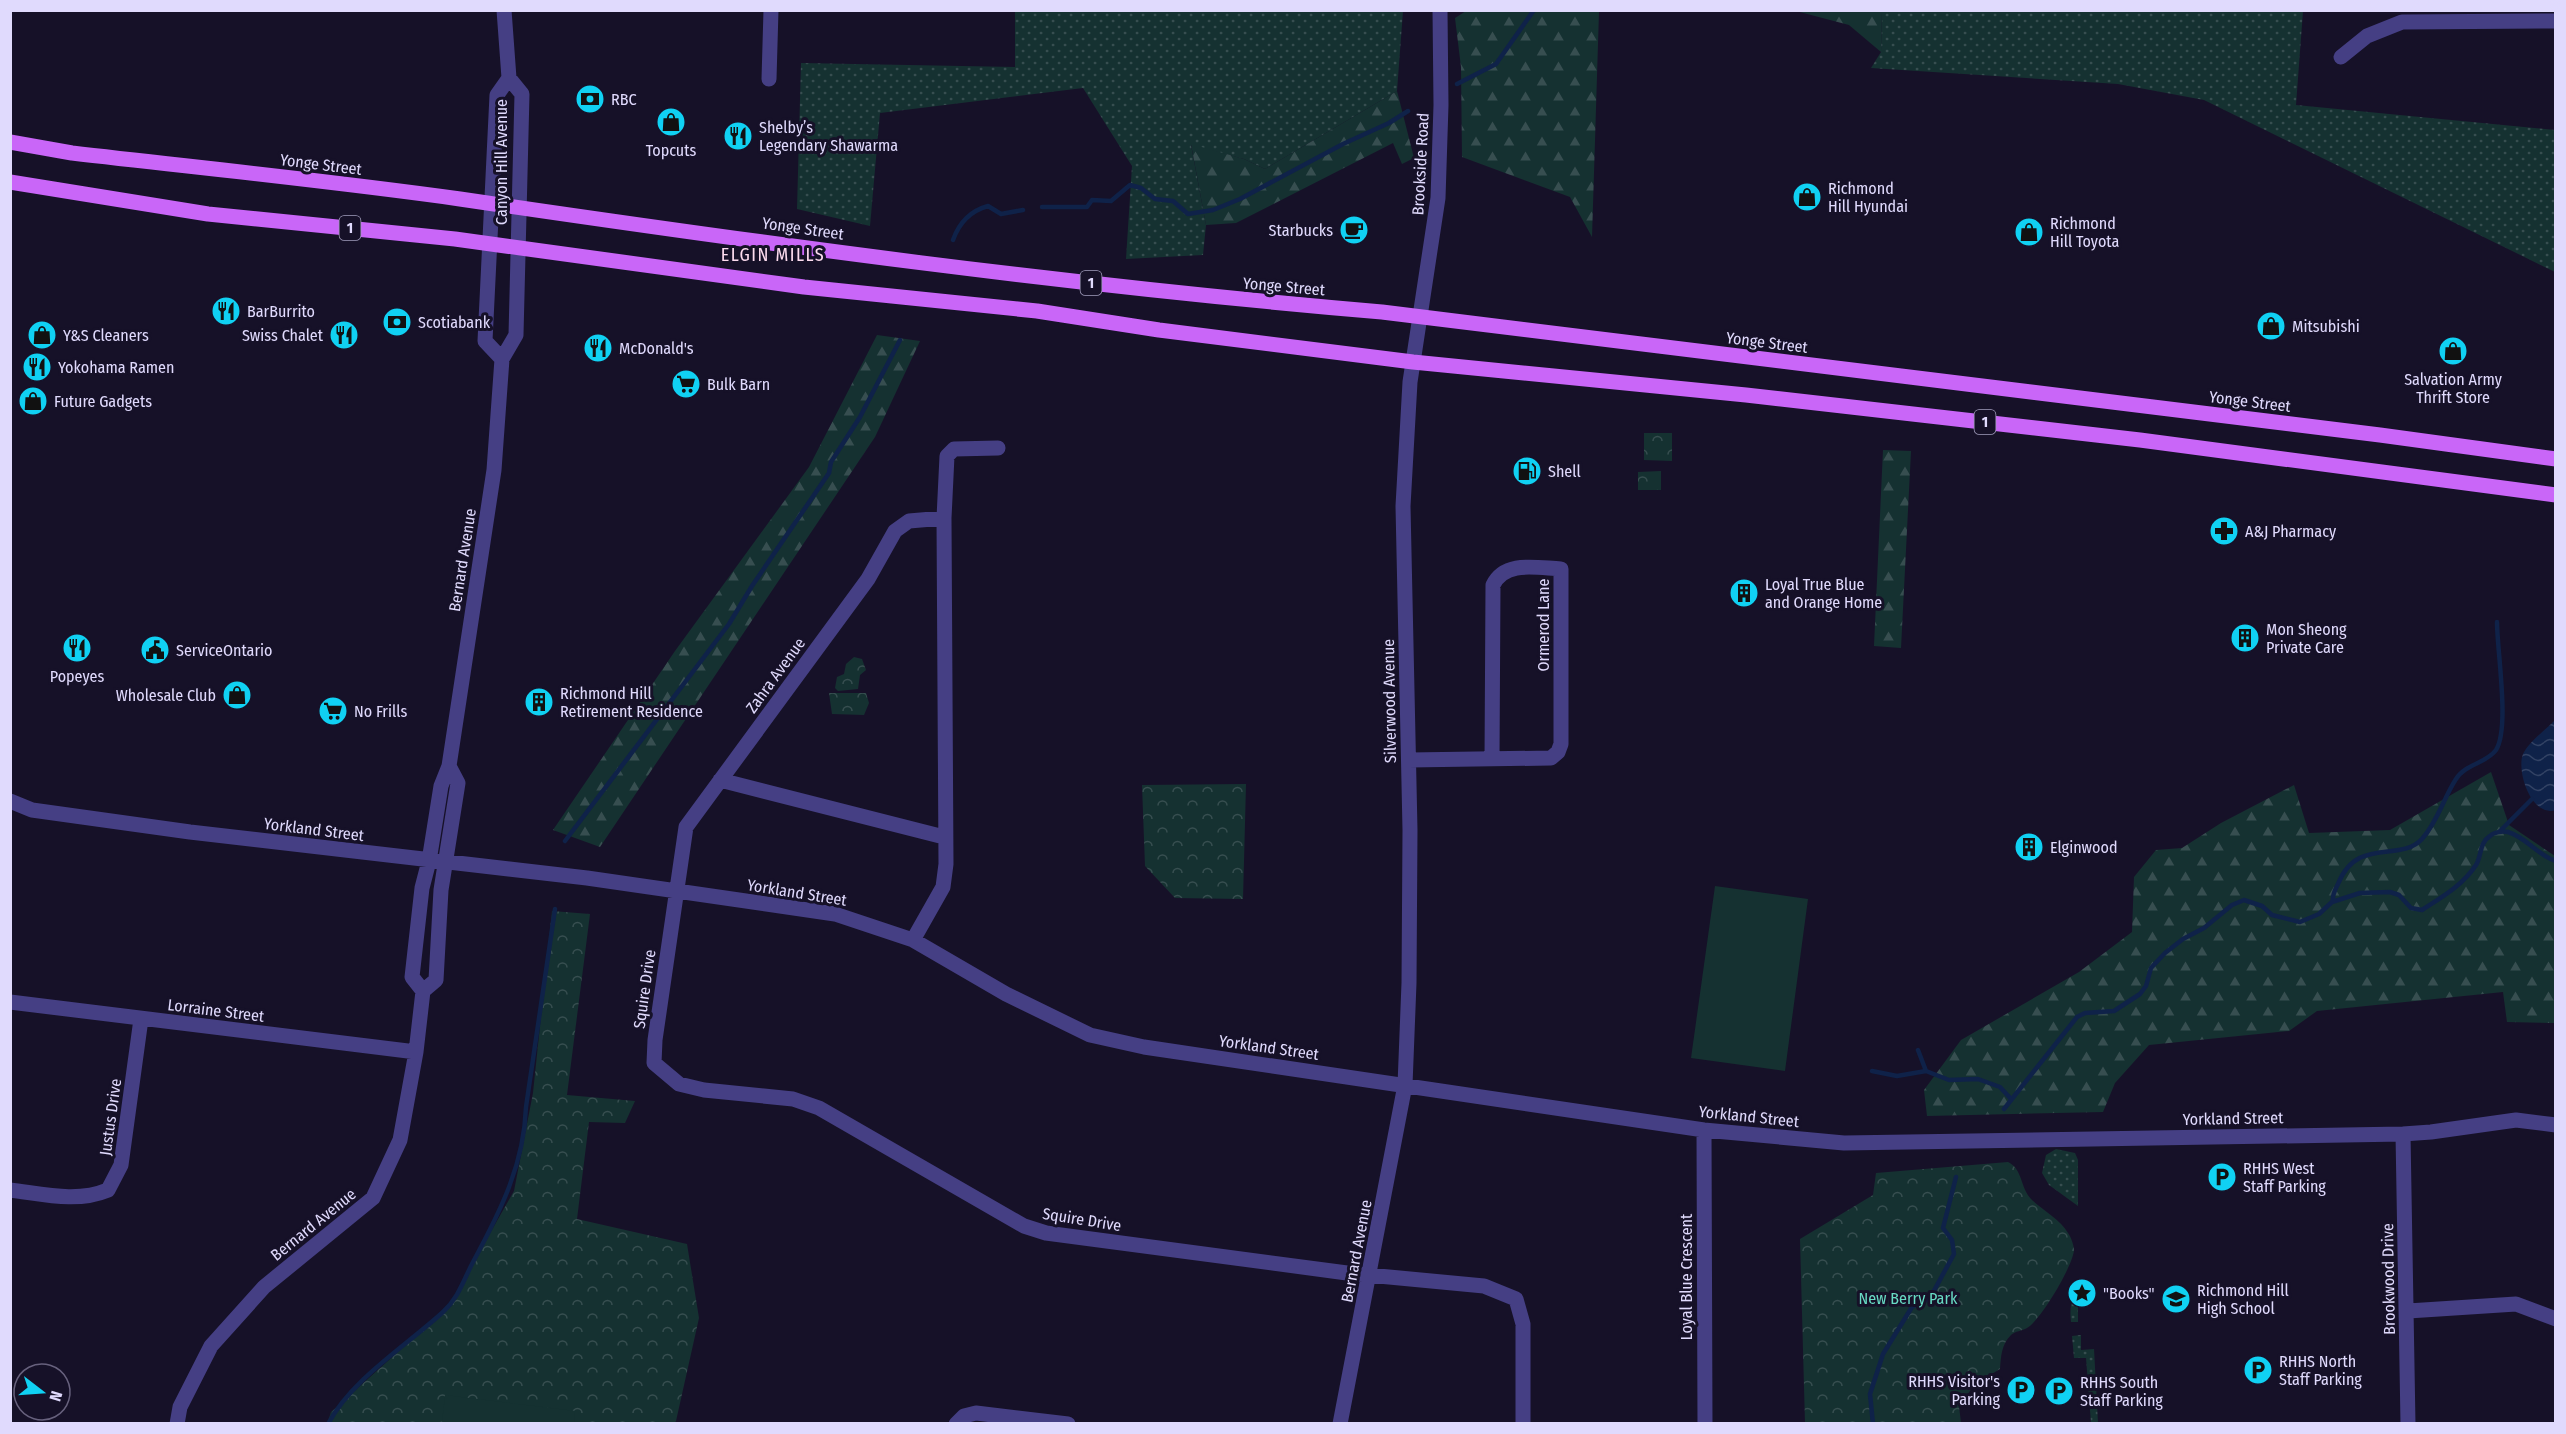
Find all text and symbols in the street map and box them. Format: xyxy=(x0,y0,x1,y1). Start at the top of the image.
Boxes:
bank icon: RBC xyxy=(574,83,606,115)
place label: RBC xyxy=(611,90,637,109)
street label: Canyon Hill Avenue xyxy=(492,99,511,225)
shop icon: Topcuts xyxy=(655,106,687,138)
street label: Brookside Road xyxy=(1408,112,1433,216)
place label: Shelby’s Legendary Shawarma xyxy=(759,118,898,155)
restaurant icon: Shelby’s Legendary Shawarma xyxy=(722,120,754,152)
place label: Topcuts xyxy=(646,141,696,160)
street label: Yonge Street xyxy=(279,150,364,179)
place label: Richmond Hill Hyundai xyxy=(1828,179,1908,216)
shop icon: Richmond Hill Hyundai xyxy=(1791,181,1823,213)
street label: Yonge Street xyxy=(761,213,846,244)
cafe icon: Starbucks xyxy=(1338,214,1370,246)
place label: Richmond Hill Toyota xyxy=(2050,214,2119,251)
road number: 1 xyxy=(340,216,360,240)
shop icon: Richmond Hill Toyota xyxy=(2013,216,2045,248)
place label: Starbucks xyxy=(1269,221,1333,240)
district label: ELGIN MILLS xyxy=(721,244,825,266)
road number: 1 xyxy=(1080,271,1102,295)
street label: Yonge Street xyxy=(1242,273,1326,300)
restaurant icon: BarBurrito xyxy=(210,295,242,327)
place label: BarBurrito xyxy=(247,302,315,321)
bank icon: Scotiabank xyxy=(381,306,413,338)
shop icon: Mitsubishi xyxy=(2255,310,2287,342)
place label: Scotiabank xyxy=(418,313,491,332)
place label: Mitsubishi xyxy=(2292,317,2360,336)
shop icon: Y&S Cleaners xyxy=(26,319,58,351)
restaurant icon: Swiss Chalet xyxy=(328,319,360,351)
place label: Y&S Cleaners xyxy=(63,326,149,345)
place label: Swiss Chalet xyxy=(242,326,324,345)
street label: Yonge Street xyxy=(1725,328,1810,357)
restaurant icon: McDonald's xyxy=(582,332,614,364)
shop icon: Salvation Army Thrift Store xyxy=(2437,335,2469,367)
place label: McDonald's xyxy=(619,339,694,358)
restaurant icon: Yokohama Ramen xyxy=(21,351,53,383)
place label: Yokohama Ramen xyxy=(58,358,174,377)
supermarket icon: Bulk Barn xyxy=(670,368,702,400)
place label: Salvation Army Thrift Store xyxy=(2404,370,2503,407)
place label: Bulk Barn xyxy=(707,375,770,394)
shop icon: Future Gadgets xyxy=(17,385,49,417)
street label: Yonge Street xyxy=(2208,387,2293,416)
place label: Future Gadgets xyxy=(54,392,152,411)
road number: 1 xyxy=(1974,410,1996,434)
fuel station icon: Shell xyxy=(1511,455,1543,487)
place label: Shell xyxy=(1548,462,1581,481)
street label: Bernard Avenue xyxy=(445,507,480,613)
pharmacy icon: A&J Pharmacy xyxy=(2208,515,2240,547)
place label: A&J Pharmacy xyxy=(2245,522,2337,541)
place label: Loyal True Blue and Orange Home xyxy=(1765,575,1882,612)
building icon: Loyal True Blue and Orange Home xyxy=(1728,577,1760,609)
street label: Ormerod Lane xyxy=(1534,578,1553,671)
place label: Mon Sheong Private Care xyxy=(2266,620,2347,657)
building icon: Mon Sheong Private Care xyxy=(2229,622,2261,654)
restaurant icon: Popeyes xyxy=(61,632,93,664)
public building icon: ServiceOntario xyxy=(139,634,171,666)
street label: Zahra Avenue xyxy=(742,634,809,717)
street label: Silverwood Avenue xyxy=(1379,639,1400,763)
place label: ServiceOntario xyxy=(176,641,273,660)
place label: Popeyes xyxy=(50,667,104,686)
shop icon: Wholesale Club xyxy=(221,679,253,711)
place label: Richmond Hill Retirement Residence xyxy=(560,684,703,721)
place label: Wholesale Club xyxy=(116,686,216,705)
building icon: Richmond Hill Retirement Residence xyxy=(523,686,555,718)
supermarket icon: No Frills xyxy=(317,695,349,727)
place label: No Frills xyxy=(354,702,407,721)
street label: Yorkland Street xyxy=(263,814,366,845)
building icon: Elginwood xyxy=(2013,831,2045,863)
place label: Elginwood xyxy=(2050,838,2118,857)
street label: Yorkland Street xyxy=(746,875,849,910)
street label: Squire Drive xyxy=(630,948,659,1030)
street label: Lorraine Street xyxy=(167,995,266,1026)
street label: Yorkland Street xyxy=(1218,1031,1321,1064)
street label: Justus Drive xyxy=(96,1077,125,1157)
street label: Yorkland Street xyxy=(1698,1102,1801,1131)
street label: Yorkland Street xyxy=(2183,1108,2284,1129)
place label: RHHS West Staff Parking xyxy=(2243,1159,2326,1196)
parking icon: RHHS West Staff Parking xyxy=(2206,1161,2238,1193)
street label: Bernard Avenue xyxy=(267,1184,360,1265)
street label: Bernard Avenue xyxy=(1337,1198,1376,1304)
street label: Squire Drive xyxy=(1041,1204,1123,1235)
street label: Loyal Blue Crescent xyxy=(1677,1213,1696,1340)
street label: Brookwood Drive xyxy=(2378,1223,2399,1335)
place icon: "Books" xyxy=(2066,1277,2098,1309)
place label: Richmond Hill High School xyxy=(2197,1281,2289,1318)
school or university icon: Richmond Hill High School xyxy=(2160,1283,2192,1315)
place label: "Books" xyxy=(2103,1284,2155,1303)
park label: New Berry Park xyxy=(1859,1289,1958,1308)
place label: RHHS North Staff Parking xyxy=(2279,1352,2362,1389)
parking icon: RHHS North Staff Parking xyxy=(2242,1354,2274,1386)
north arrow xyxy=(12,1362,72,1422)
place label: RHHS Visitor's Parking xyxy=(1908,1372,2000,1409)
place label: RHHS South Staff Parking xyxy=(2080,1373,2163,1410)
parking icon: RHHS Visitor's Parking xyxy=(2005,1374,2037,1406)
parking icon: RHHS South Staff Parking xyxy=(2043,1375,2075,1407)
text: N xyxy=(45,1389,66,1404)

